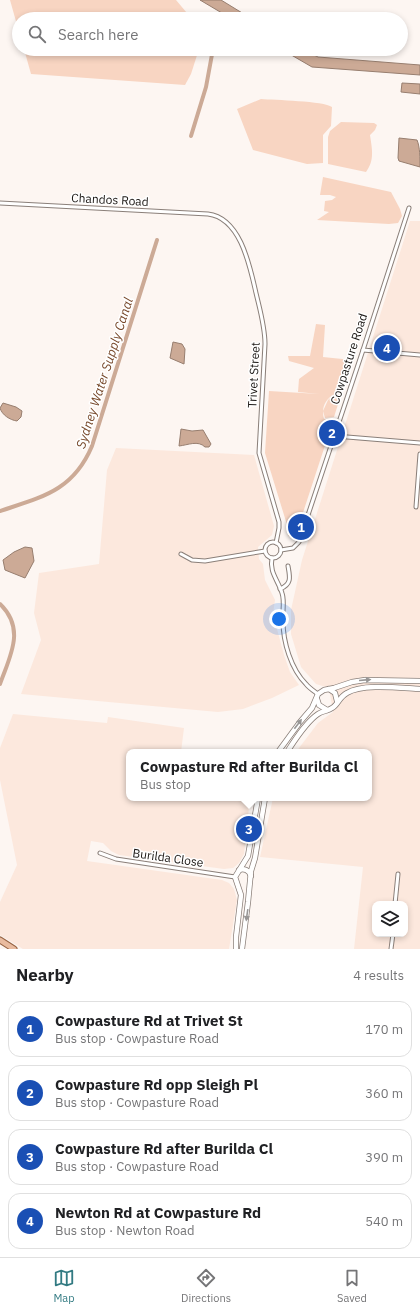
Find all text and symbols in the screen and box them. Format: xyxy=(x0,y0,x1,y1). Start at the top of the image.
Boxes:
search box xyxy=(12,12,408,56)
icon: search xyxy=(26,23,48,45)
text: Search here xyxy=(58,25,138,44)
street label: Chandos Road xyxy=(71,190,149,209)
water label: Sydney Water Supply Canal xyxy=(72,295,137,451)
street label: Cowpasture Road xyxy=(327,311,370,406)
pin: 4 xyxy=(374,333,400,363)
street label: Trivet Street xyxy=(244,342,263,408)
pin: 2 xyxy=(319,418,345,448)
pin: 1 xyxy=(288,512,314,542)
your location xyxy=(269,609,289,629)
one-way arrow xyxy=(359,677,371,684)
one-way arrow xyxy=(294,719,302,730)
popup xyxy=(126,749,372,801)
text: Cowpasture Rd after Burilda Cl xyxy=(140,757,358,776)
text: Bus stop xyxy=(140,776,191,793)
pin: 3 xyxy=(236,814,262,844)
street label: Burilda Close xyxy=(132,845,205,870)
map controls xyxy=(372,901,408,937)
button: layers xyxy=(372,901,408,937)
one-way arrow xyxy=(244,909,250,921)
text: Nearby xyxy=(16,964,74,986)
text: 4 results xyxy=(353,967,404,984)
text: Cowpasture Rd at Trivet St xyxy=(55,1011,243,1030)
text: 1 xyxy=(26,1021,34,1038)
text: 170 m xyxy=(365,1021,403,1038)
text: Bus stop · Cowpasture Road xyxy=(55,1030,219,1047)
text: Cowpasture Rd opp Sleigh Pl xyxy=(55,1075,258,1094)
text: 2 xyxy=(26,1085,34,1102)
text: 360 m xyxy=(365,1085,403,1102)
text: Bus stop · Cowpasture Road xyxy=(55,1094,219,1111)
text: Cowpasture Rd after Burilda Cl xyxy=(55,1139,273,1158)
text: 3 xyxy=(26,1149,34,1166)
text: 390 m xyxy=(365,1149,403,1166)
text: Bus stop · Cowpasture Road xyxy=(55,1158,219,1175)
text: Newton Rd at Cowpasture Rd xyxy=(55,1203,261,1222)
text: 4 xyxy=(26,1213,34,1230)
text: 540 m xyxy=(365,1213,403,1230)
text: Bus stop · Newton Road xyxy=(55,1222,195,1239)
tab: Map xyxy=(53,1267,75,1305)
tab: Directions xyxy=(181,1267,231,1305)
tab: Saved xyxy=(337,1267,367,1305)

